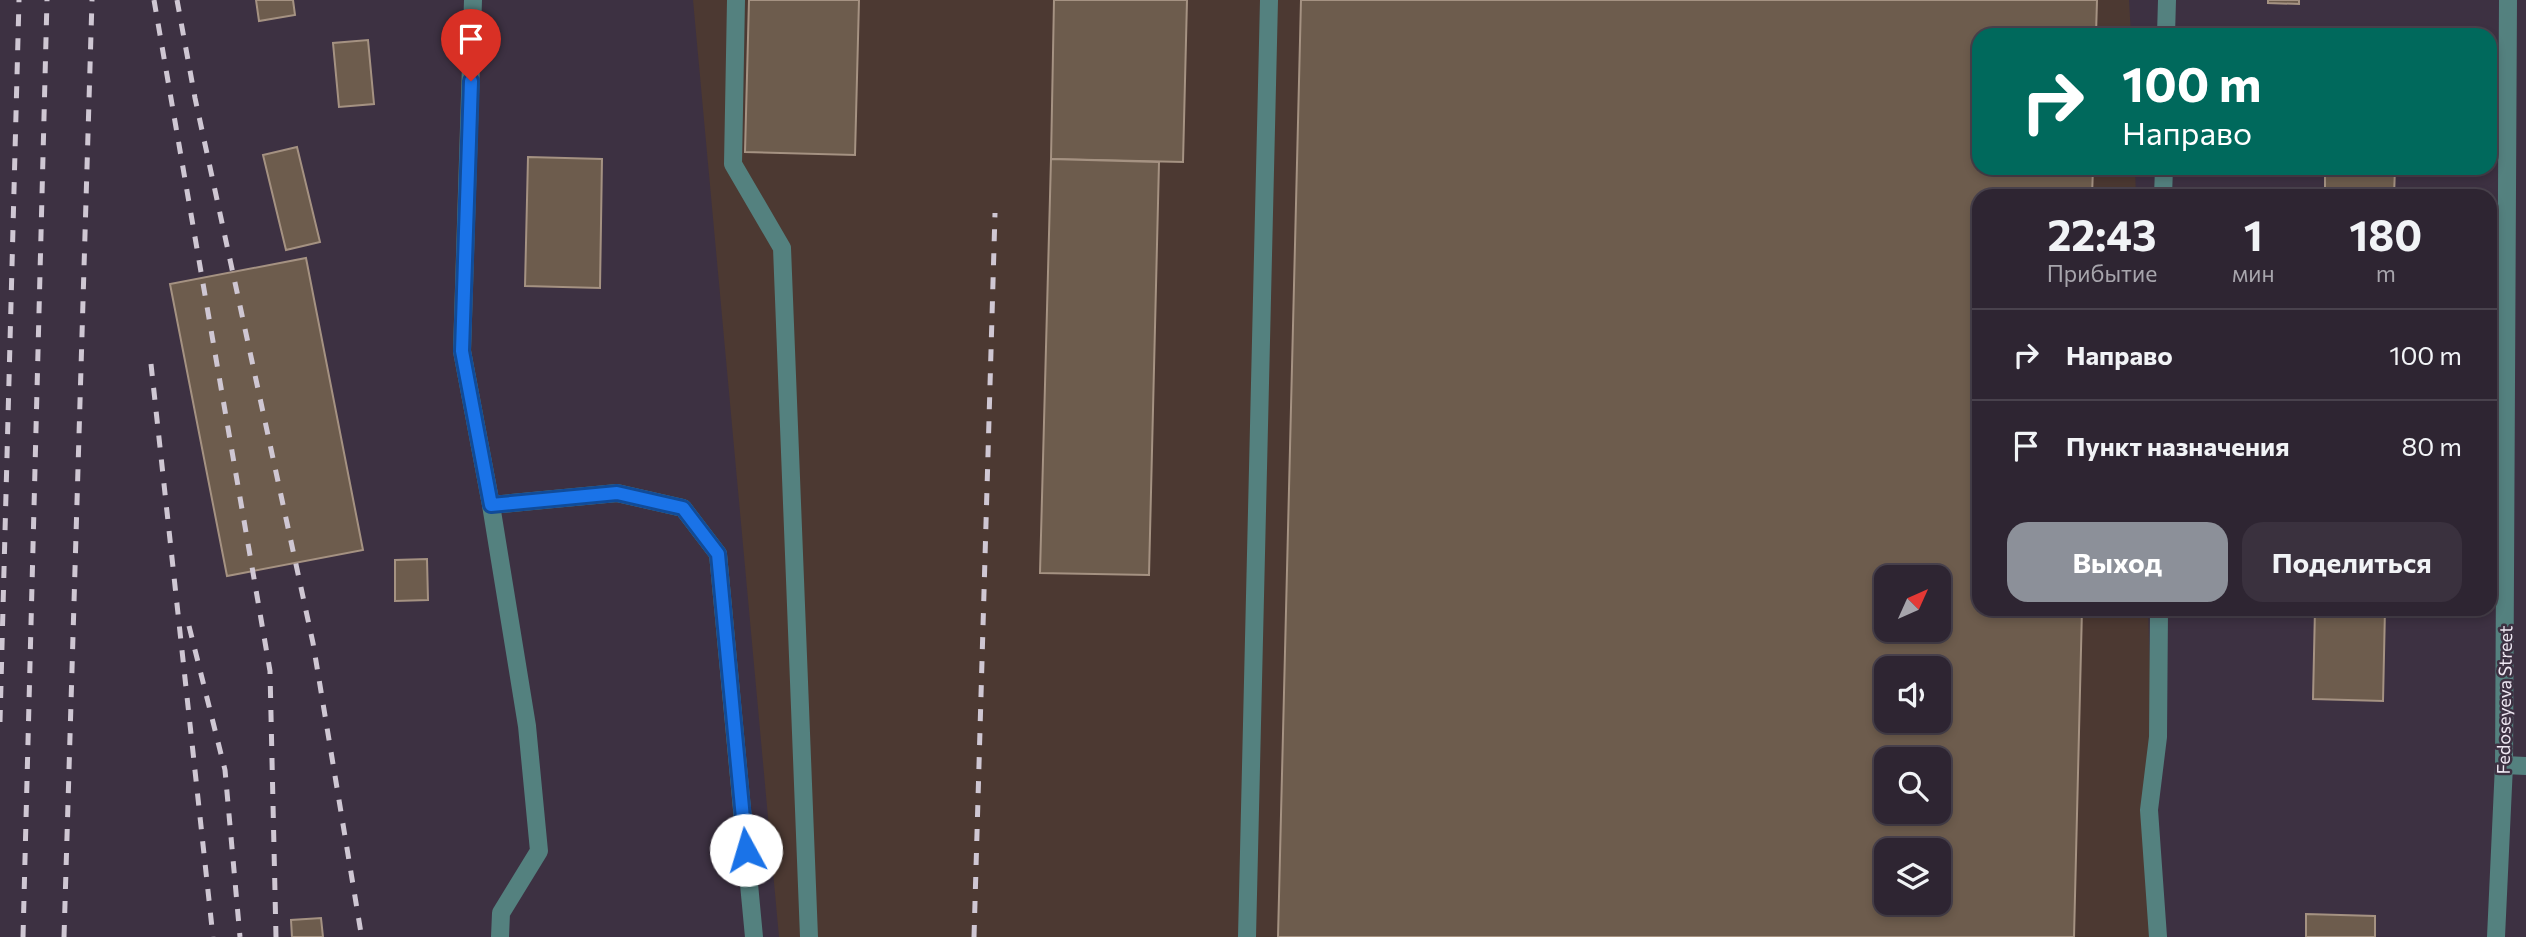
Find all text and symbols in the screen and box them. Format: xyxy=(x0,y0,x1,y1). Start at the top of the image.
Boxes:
pin xyxy=(441,9,501,81)
icon: arrive xyxy=(452,20,490,58)
text: 100 m xyxy=(2122,52,2261,112)
icon: right xyxy=(2007,56,2098,147)
text: Направо xyxy=(2122,112,2252,152)
text: 22:43 xyxy=(2047,208,2157,260)
text: 1 xyxy=(2244,208,2263,260)
text: 180 xyxy=(2349,208,2422,260)
text: Прибытие xyxy=(2047,259,2157,287)
text: мин xyxy=(2232,259,2275,287)
text: m xyxy=(2376,259,2396,287)
icon: right xyxy=(2007,336,2045,374)
text: Направо xyxy=(2066,339,2173,370)
text: 100 m xyxy=(2389,339,2462,370)
icon: arrive xyxy=(2007,427,2045,465)
text: Пункт назначения xyxy=(2066,430,2290,461)
text: 80 m xyxy=(2402,430,2462,461)
button: Выход xyxy=(2007,522,2228,602)
button: Поделиться xyxy=(2242,522,2462,602)
north arrow xyxy=(1874,565,1951,642)
map controls xyxy=(1874,565,1951,915)
street label: Fedoseyeva Street xyxy=(2492,625,2516,775)
button: sound xyxy=(1874,656,1951,733)
button: search xyxy=(1874,747,1951,824)
position arrow xyxy=(709,813,783,887)
button: layers xyxy=(1874,838,1951,915)

